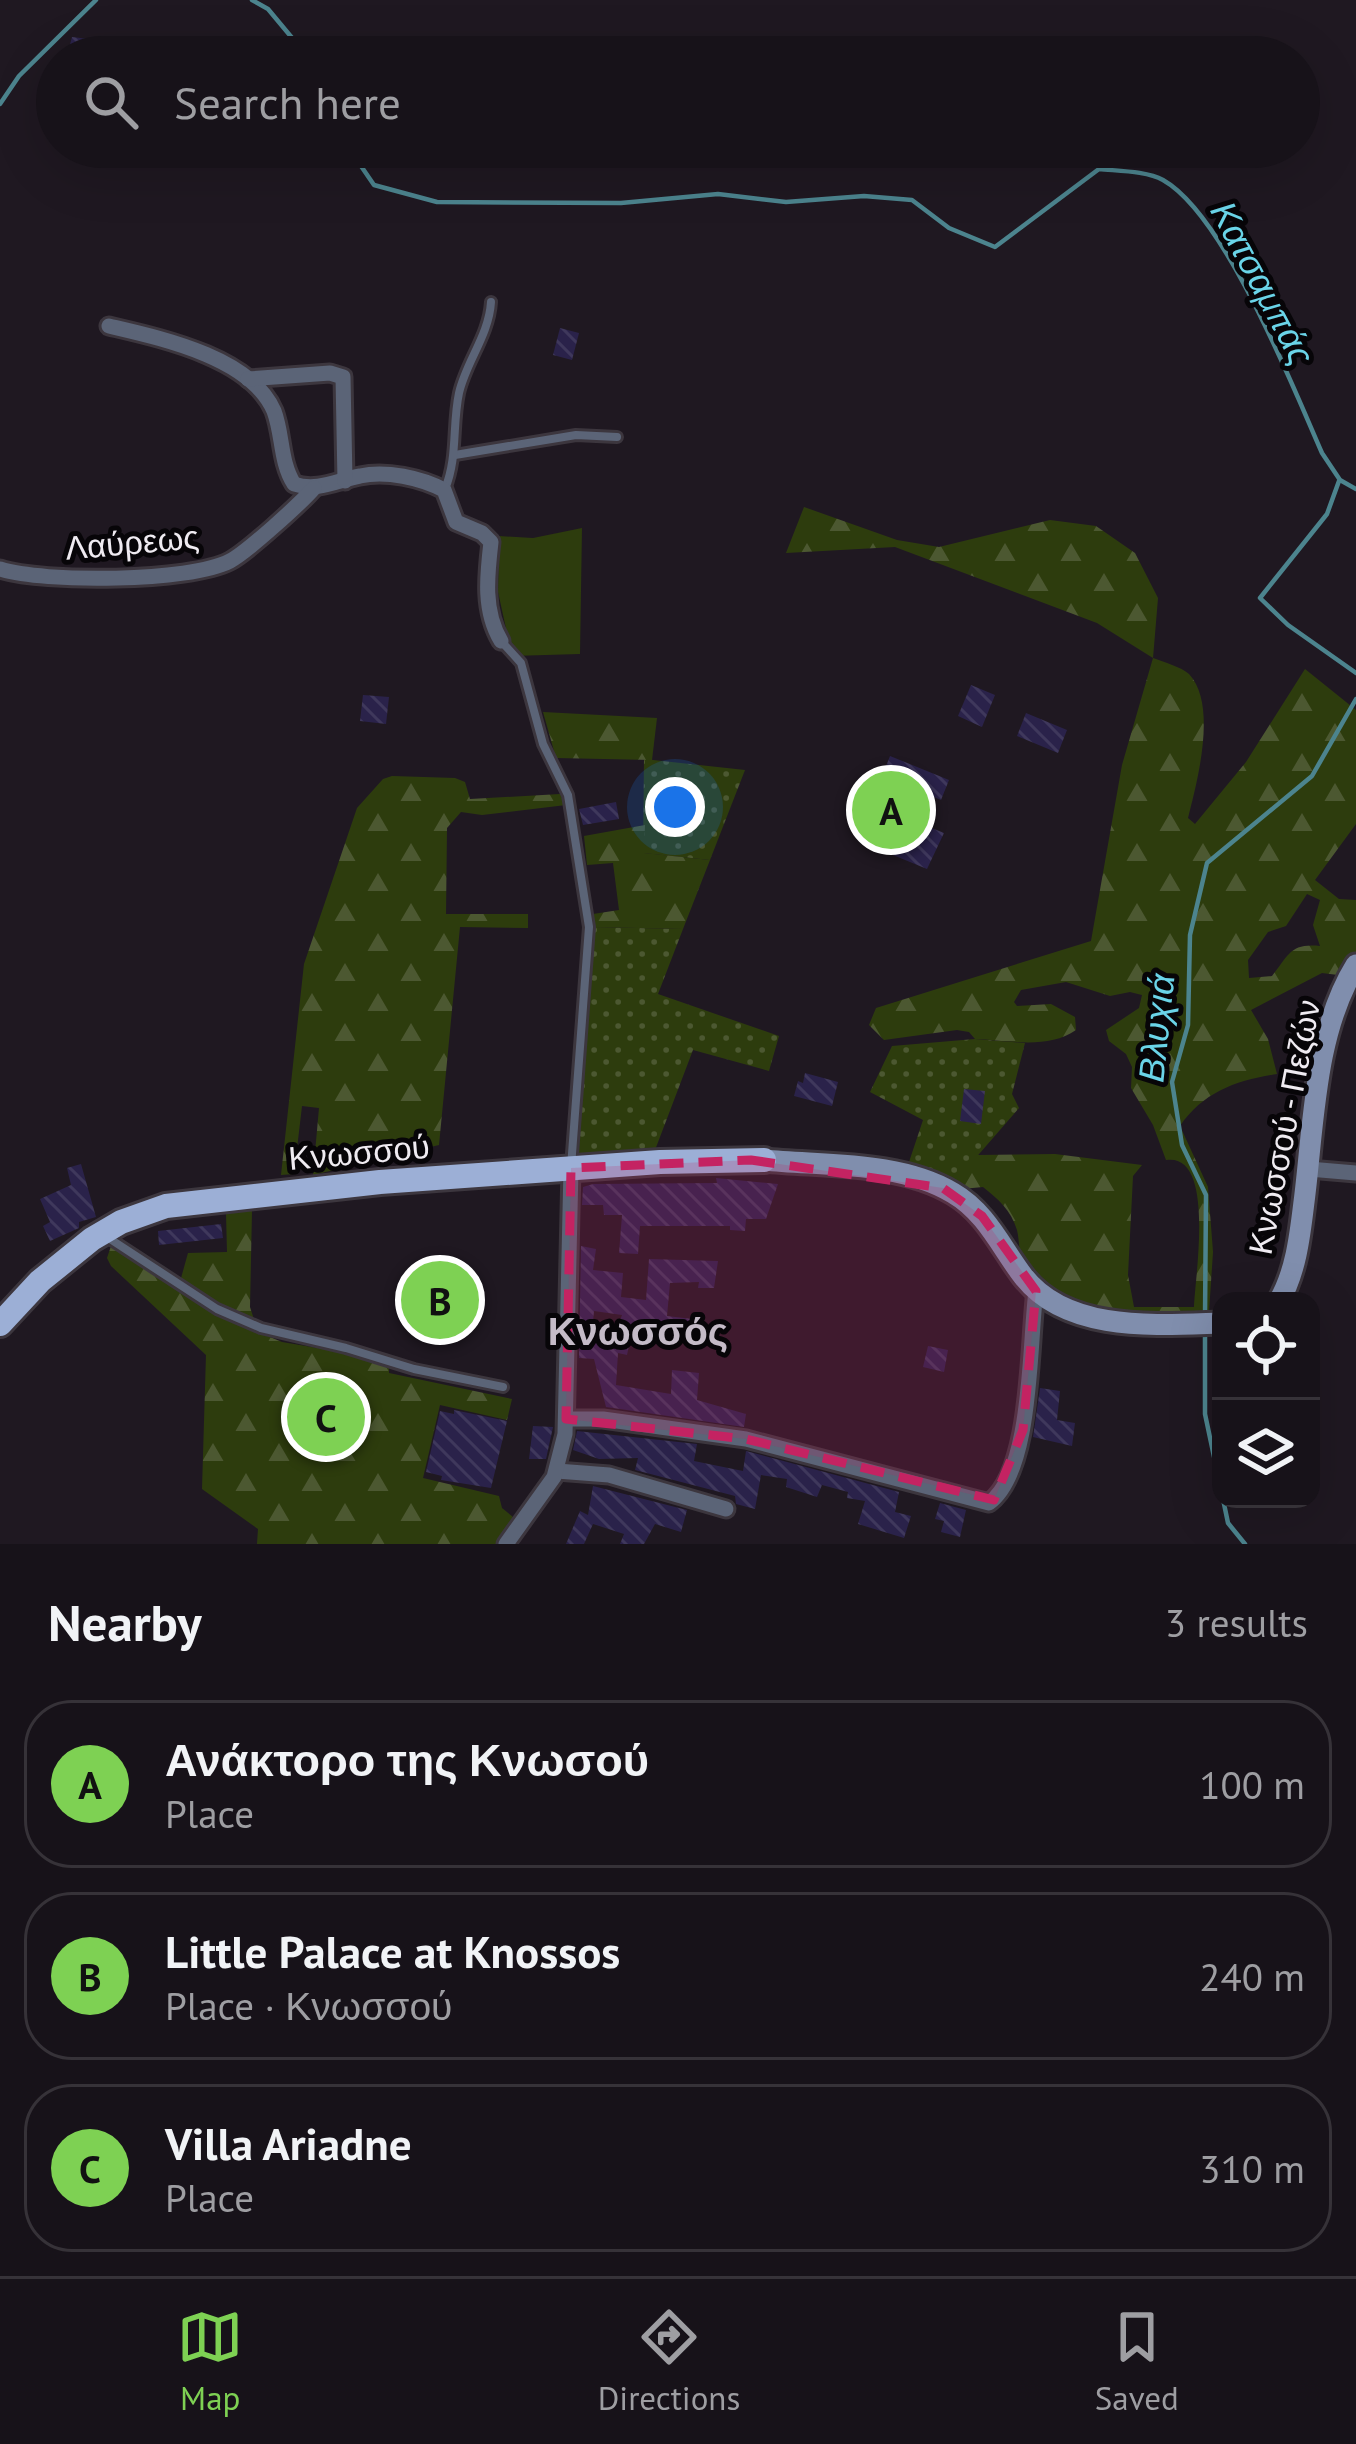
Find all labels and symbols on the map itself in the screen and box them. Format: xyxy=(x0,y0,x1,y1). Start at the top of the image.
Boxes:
water label: Κατσαμπάς xyxy=(1201,193,1326,373)
street label: Λαύρεως xyxy=(63,514,201,569)
pin: A xyxy=(852,765,930,855)
your location xyxy=(645,777,705,837)
water label: Βλυχιά xyxy=(1126,970,1185,1084)
street label: Κνωσσού - Πεζών xyxy=(1238,996,1329,1258)
street label: Κνωσσού xyxy=(287,1124,431,1179)
pin: B xyxy=(401,1255,479,1345)
district label: Κνωσσός xyxy=(548,1305,728,1356)
pin: C xyxy=(287,1372,365,1462)

